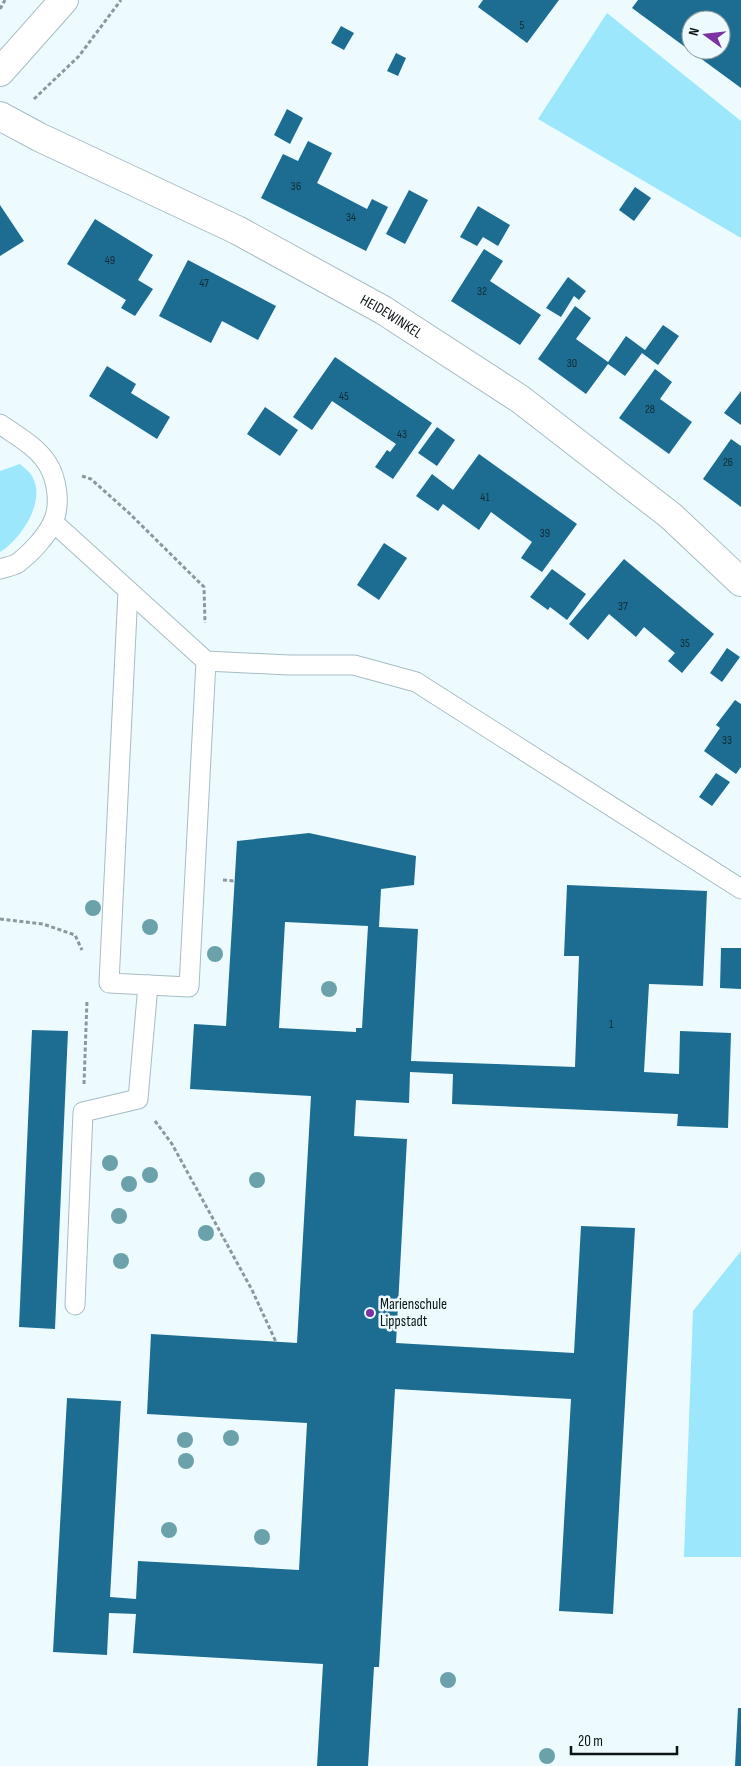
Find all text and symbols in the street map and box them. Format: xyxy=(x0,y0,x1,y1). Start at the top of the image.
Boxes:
north arrow xyxy=(681,10,731,60)
house number: 5 xyxy=(520,18,525,33)
text: N xyxy=(685,26,703,38)
house number: 36 xyxy=(291,179,301,194)
house number: 34 xyxy=(346,210,356,225)
house number: 49 xyxy=(105,253,115,268)
house number: 47 xyxy=(199,276,209,291)
house number: 32 xyxy=(477,284,487,299)
street label: HEIDEWINKEL xyxy=(357,290,426,343)
house number: 30 xyxy=(567,356,577,371)
house number: 45 xyxy=(339,389,349,404)
house number: 28 xyxy=(645,402,655,417)
house number: 43 xyxy=(397,427,407,442)
house number: 26 xyxy=(723,455,733,470)
house number: 41 xyxy=(480,490,490,505)
house number: 39 xyxy=(540,526,550,541)
house number: 37 xyxy=(618,599,628,614)
house number: 35 xyxy=(680,636,690,651)
house number: 33 xyxy=(722,733,732,748)
house number: 1 xyxy=(609,1017,614,1032)
place label: Marienschule Lippstadt xyxy=(380,1295,447,1331)
marker: Marienschule Lippstadt xyxy=(364,1307,376,1319)
scale bar xyxy=(571,1724,677,1756)
text: 20 m xyxy=(578,1732,603,1751)

